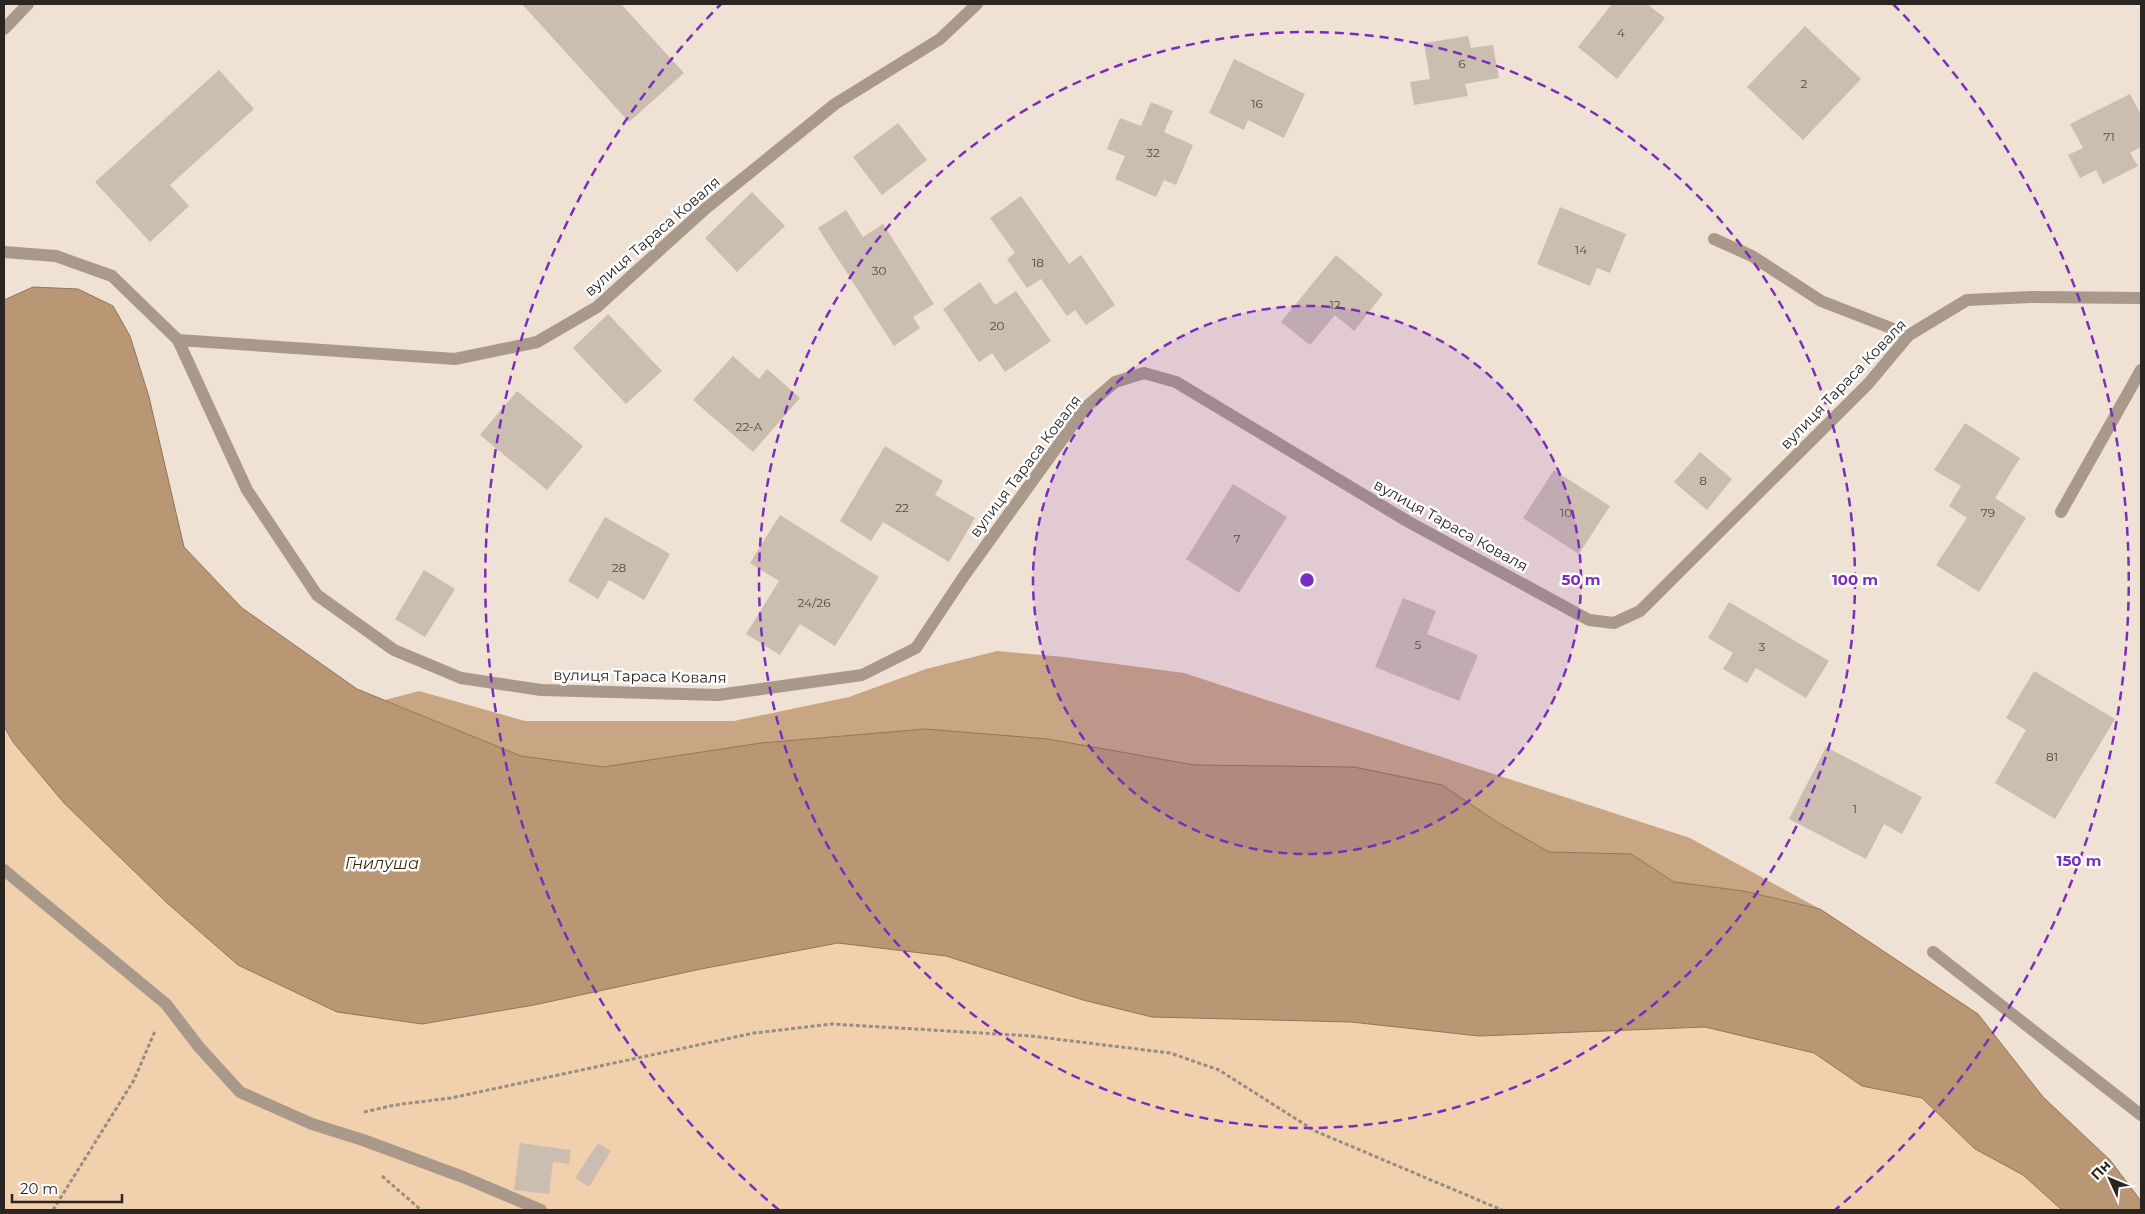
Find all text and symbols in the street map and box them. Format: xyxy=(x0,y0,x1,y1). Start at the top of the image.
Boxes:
house number: 4 xyxy=(1617,25,1625,40)
house number: 6 xyxy=(1458,56,1466,71)
house number: 2 xyxy=(1801,76,1808,91)
house number: 16 xyxy=(1251,96,1263,111)
house number: 71 xyxy=(2103,129,2115,144)
house number: 32 xyxy=(1146,145,1160,160)
street label: вулиця Тараса Коваля xyxy=(580,172,724,300)
house number: 14 xyxy=(1575,242,1587,257)
house number: 18 xyxy=(1032,255,1044,270)
house number: 30 xyxy=(872,263,886,278)
house number: 12 xyxy=(1329,297,1341,312)
street label: вулиця Тараса Коваля xyxy=(1776,315,1910,453)
house number: 20 xyxy=(990,318,1004,333)
street label: вулиця Тараса Коваля xyxy=(965,391,1085,541)
house number: 22-А xyxy=(736,419,763,434)
house number: 8 xyxy=(1699,473,1707,488)
street label: вулиця Тараса Коваля xyxy=(1371,475,1531,575)
house number: 22 xyxy=(895,500,909,515)
house number: 10 xyxy=(1560,505,1572,520)
house number: 79 xyxy=(1981,505,1995,520)
house number: 7 xyxy=(1233,531,1241,546)
house number: 28 xyxy=(612,560,627,575)
text: 50 m xyxy=(1561,570,1601,589)
text: 100 m xyxy=(1832,570,1878,589)
centre of rings xyxy=(1298,571,1316,589)
house number: 24/26 xyxy=(798,595,830,610)
house number: 5 xyxy=(1415,637,1422,652)
house number: 3 xyxy=(1759,639,1766,654)
street label: вулиця Тараса Коваля xyxy=(553,665,727,687)
house number: 81 xyxy=(2046,749,2058,764)
house number: 1 xyxy=(1853,801,1857,816)
text: 150 m xyxy=(2057,851,2101,870)
water label: Гнилуша xyxy=(345,854,419,873)
north arrow xyxy=(2085,1154,2135,1204)
text: Пн xyxy=(2087,1156,2114,1184)
scale bar xyxy=(12,1172,122,1204)
text: 20 m xyxy=(20,1179,58,1198)

